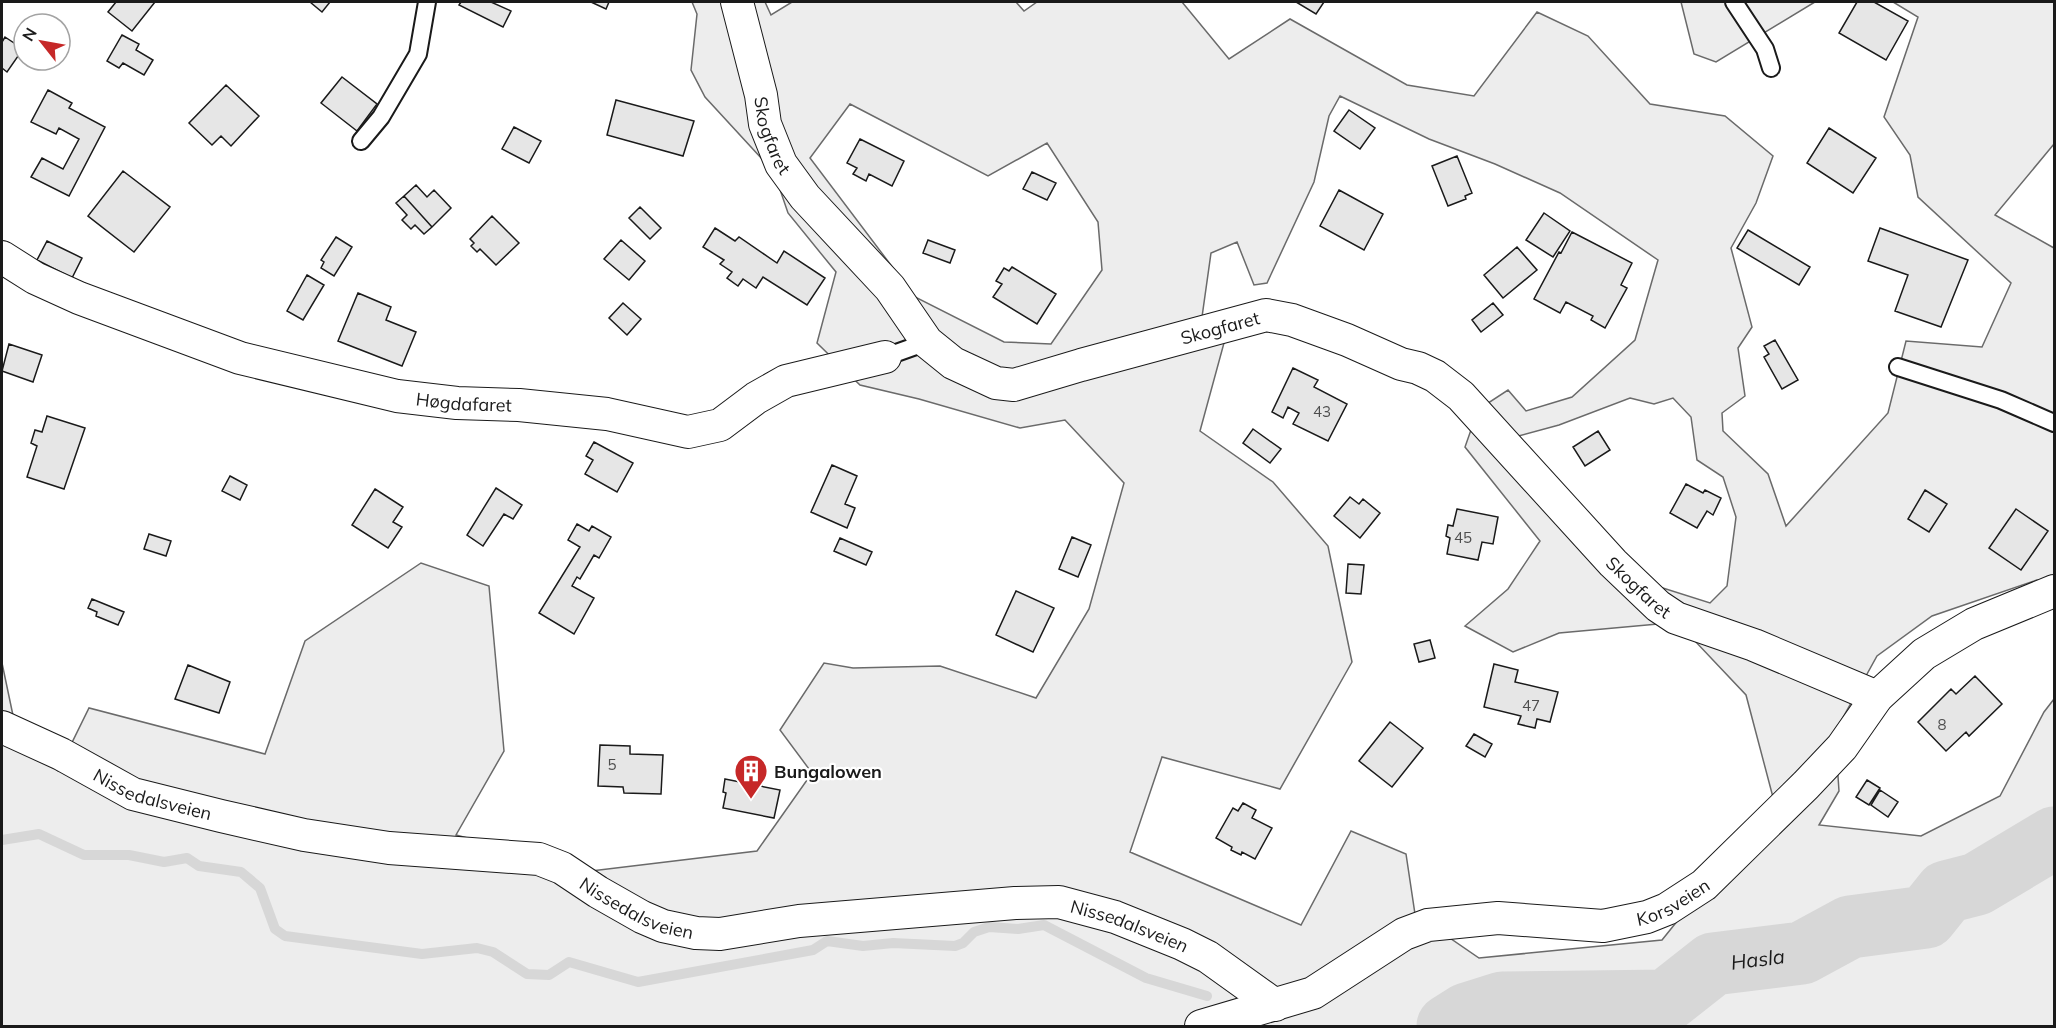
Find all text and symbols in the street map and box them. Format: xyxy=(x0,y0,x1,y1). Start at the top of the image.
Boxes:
north arrow xyxy=(12,12,72,72)
text: N xyxy=(17,24,41,45)
street label: Skogfaret xyxy=(750,95,796,179)
street label: Skogfaret xyxy=(1178,306,1262,349)
street label: Høgdafaret xyxy=(415,387,512,416)
house number: 43 xyxy=(1313,402,1331,421)
house number: 45 xyxy=(1454,528,1472,547)
street label: Skogfaret xyxy=(1601,551,1676,623)
house number: 47 xyxy=(1522,696,1540,715)
house number: 8 xyxy=(1937,715,1947,734)
building icon: Bungalowen xyxy=(733,753,769,800)
house number: 5 xyxy=(607,755,617,774)
place label: Bungalowen xyxy=(774,760,882,783)
street label: Nissedalsveien xyxy=(90,763,214,825)
street label: Nissedalsveien xyxy=(575,872,696,944)
street label: Korsveien xyxy=(1634,873,1714,930)
street label: Nissedalsveien xyxy=(1068,894,1193,957)
water label: Hasla xyxy=(1729,943,1786,974)

